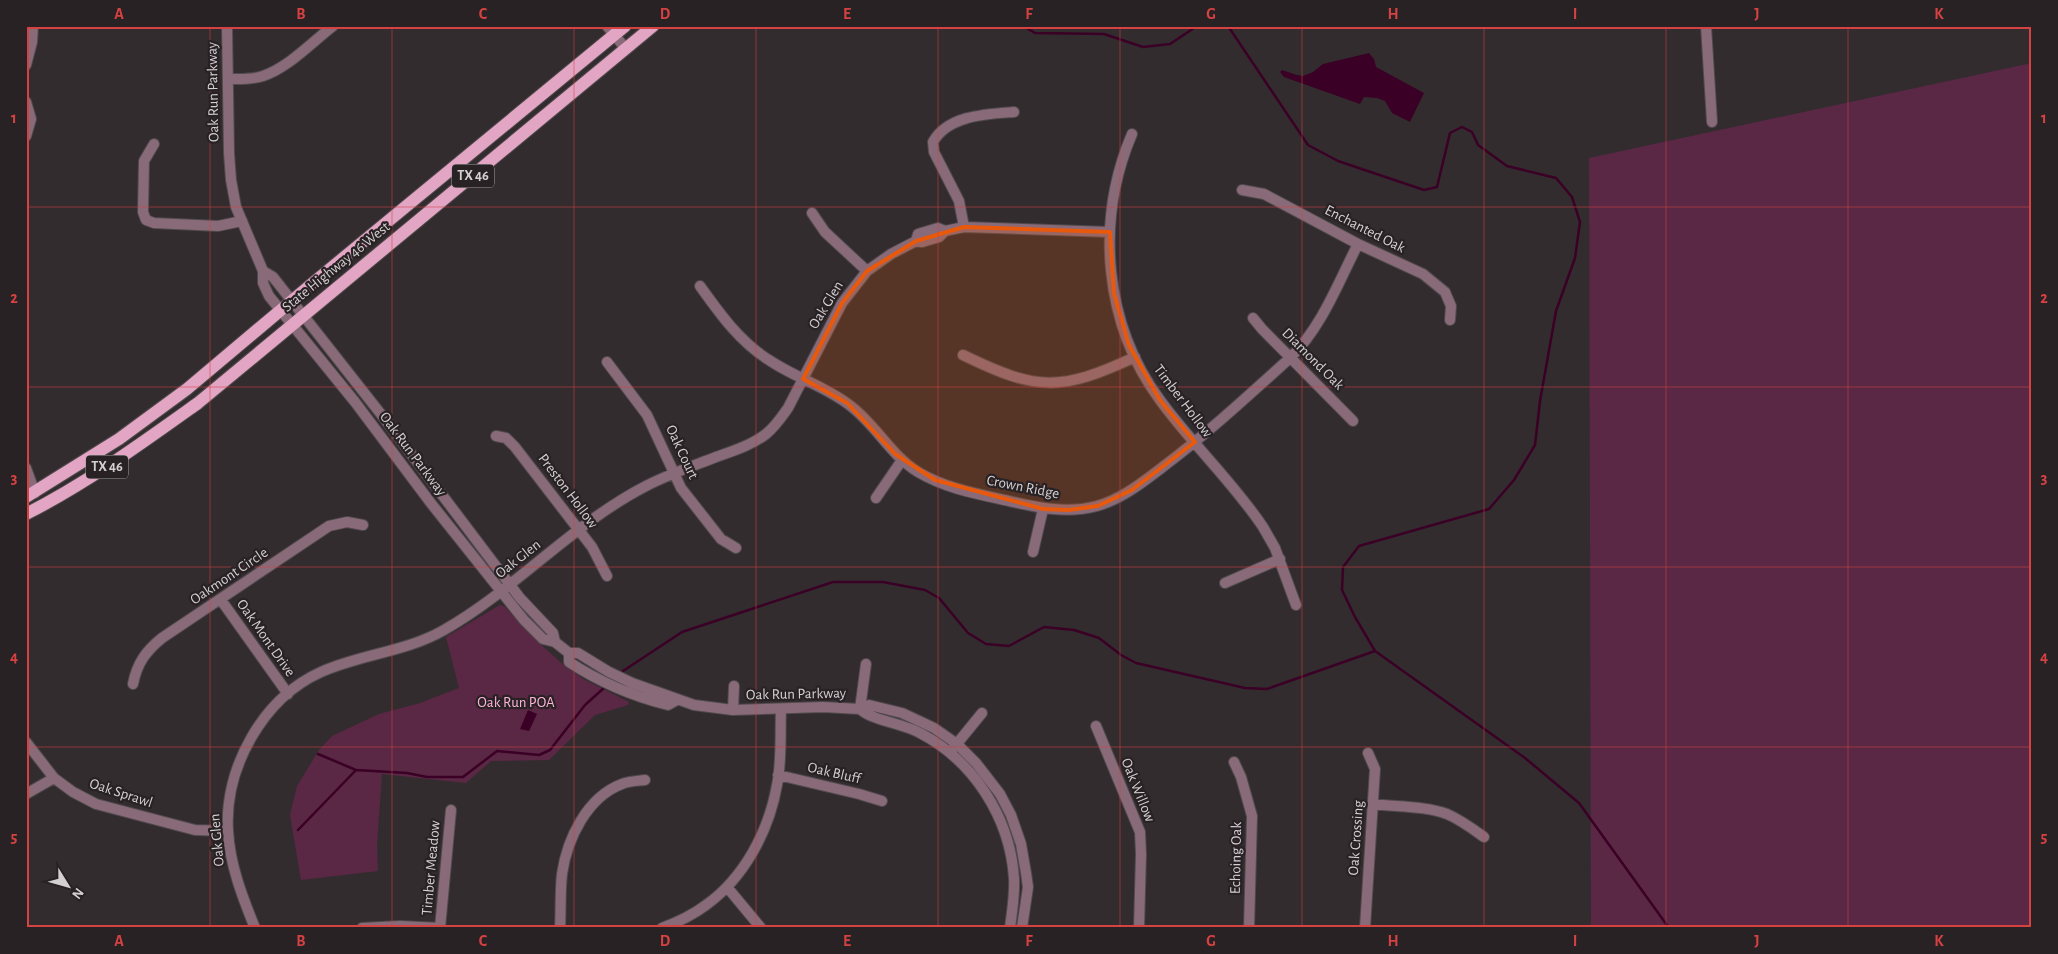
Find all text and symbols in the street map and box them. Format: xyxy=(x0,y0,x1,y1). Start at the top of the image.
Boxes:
text: A xyxy=(114,6,124,22)
text: B xyxy=(296,6,306,22)
text: C xyxy=(479,6,488,22)
text: D xyxy=(660,6,671,22)
text: E xyxy=(843,6,851,22)
text: F xyxy=(1025,6,1033,22)
text: G xyxy=(1206,6,1216,22)
text: H xyxy=(1387,6,1399,22)
text: I xyxy=(1573,6,1577,22)
text: J xyxy=(1754,6,1760,22)
text: K xyxy=(1934,6,1944,22)
street label: Oak Run Parkway xyxy=(205,41,221,142)
text: 1 xyxy=(11,110,17,126)
text: 1 xyxy=(2041,110,2047,126)
road number: TX 46 xyxy=(452,165,494,188)
street label: Enchanted Oak xyxy=(1322,202,1408,256)
street label: State Highway 46 West xyxy=(279,219,393,315)
street label: Oak Glen xyxy=(806,278,846,332)
text: 2 xyxy=(10,290,18,306)
text: 2 xyxy=(2040,290,2048,306)
street label: Diamond Oak xyxy=(1279,325,1347,393)
street label: Timber Hollow xyxy=(1151,362,1215,440)
street label: Oak Run Parkway xyxy=(377,409,450,499)
street label: Oak Court xyxy=(663,423,701,482)
street label: Preston Hollow xyxy=(535,451,601,531)
road number: TX 46 xyxy=(86,456,128,478)
text: 3 xyxy=(11,470,18,486)
text: 3 xyxy=(2041,470,2048,486)
street label: Crown Ridge xyxy=(985,473,1061,501)
street label: Oak Glen xyxy=(493,537,543,581)
street label: Oakmont Circle xyxy=(187,545,271,607)
street label: Oak Mont Drive xyxy=(234,597,298,680)
text: 4 xyxy=(10,649,18,665)
text: 4 xyxy=(2040,649,2048,665)
street label: Oak Run Parkway xyxy=(746,686,847,702)
park label: Oak Run POA xyxy=(477,695,555,710)
street label: Oak Willow xyxy=(1118,756,1158,824)
street label: Oak Bluff xyxy=(806,760,863,787)
street label: Oak Sprawl xyxy=(87,776,155,810)
street label: Oak Crossing xyxy=(1346,799,1366,876)
street label: Oak Glen xyxy=(207,813,227,867)
street label: Timber Meadow xyxy=(419,820,443,916)
street label: Echoing Oak xyxy=(1228,822,1244,894)
text: 5 xyxy=(11,829,18,845)
text: 5 xyxy=(2041,829,2048,845)
north arrow xyxy=(42,862,92,912)
text: N xyxy=(69,885,86,901)
text: A xyxy=(114,933,124,949)
text: B xyxy=(296,933,306,949)
text: C xyxy=(479,933,488,949)
text: D xyxy=(660,933,671,949)
text: E xyxy=(843,933,851,949)
text: F xyxy=(1025,933,1033,949)
text: G xyxy=(1206,933,1216,949)
text: H xyxy=(1387,933,1399,949)
text: I xyxy=(1573,933,1577,949)
text: J xyxy=(1754,933,1760,949)
text: K xyxy=(1934,933,1944,949)

